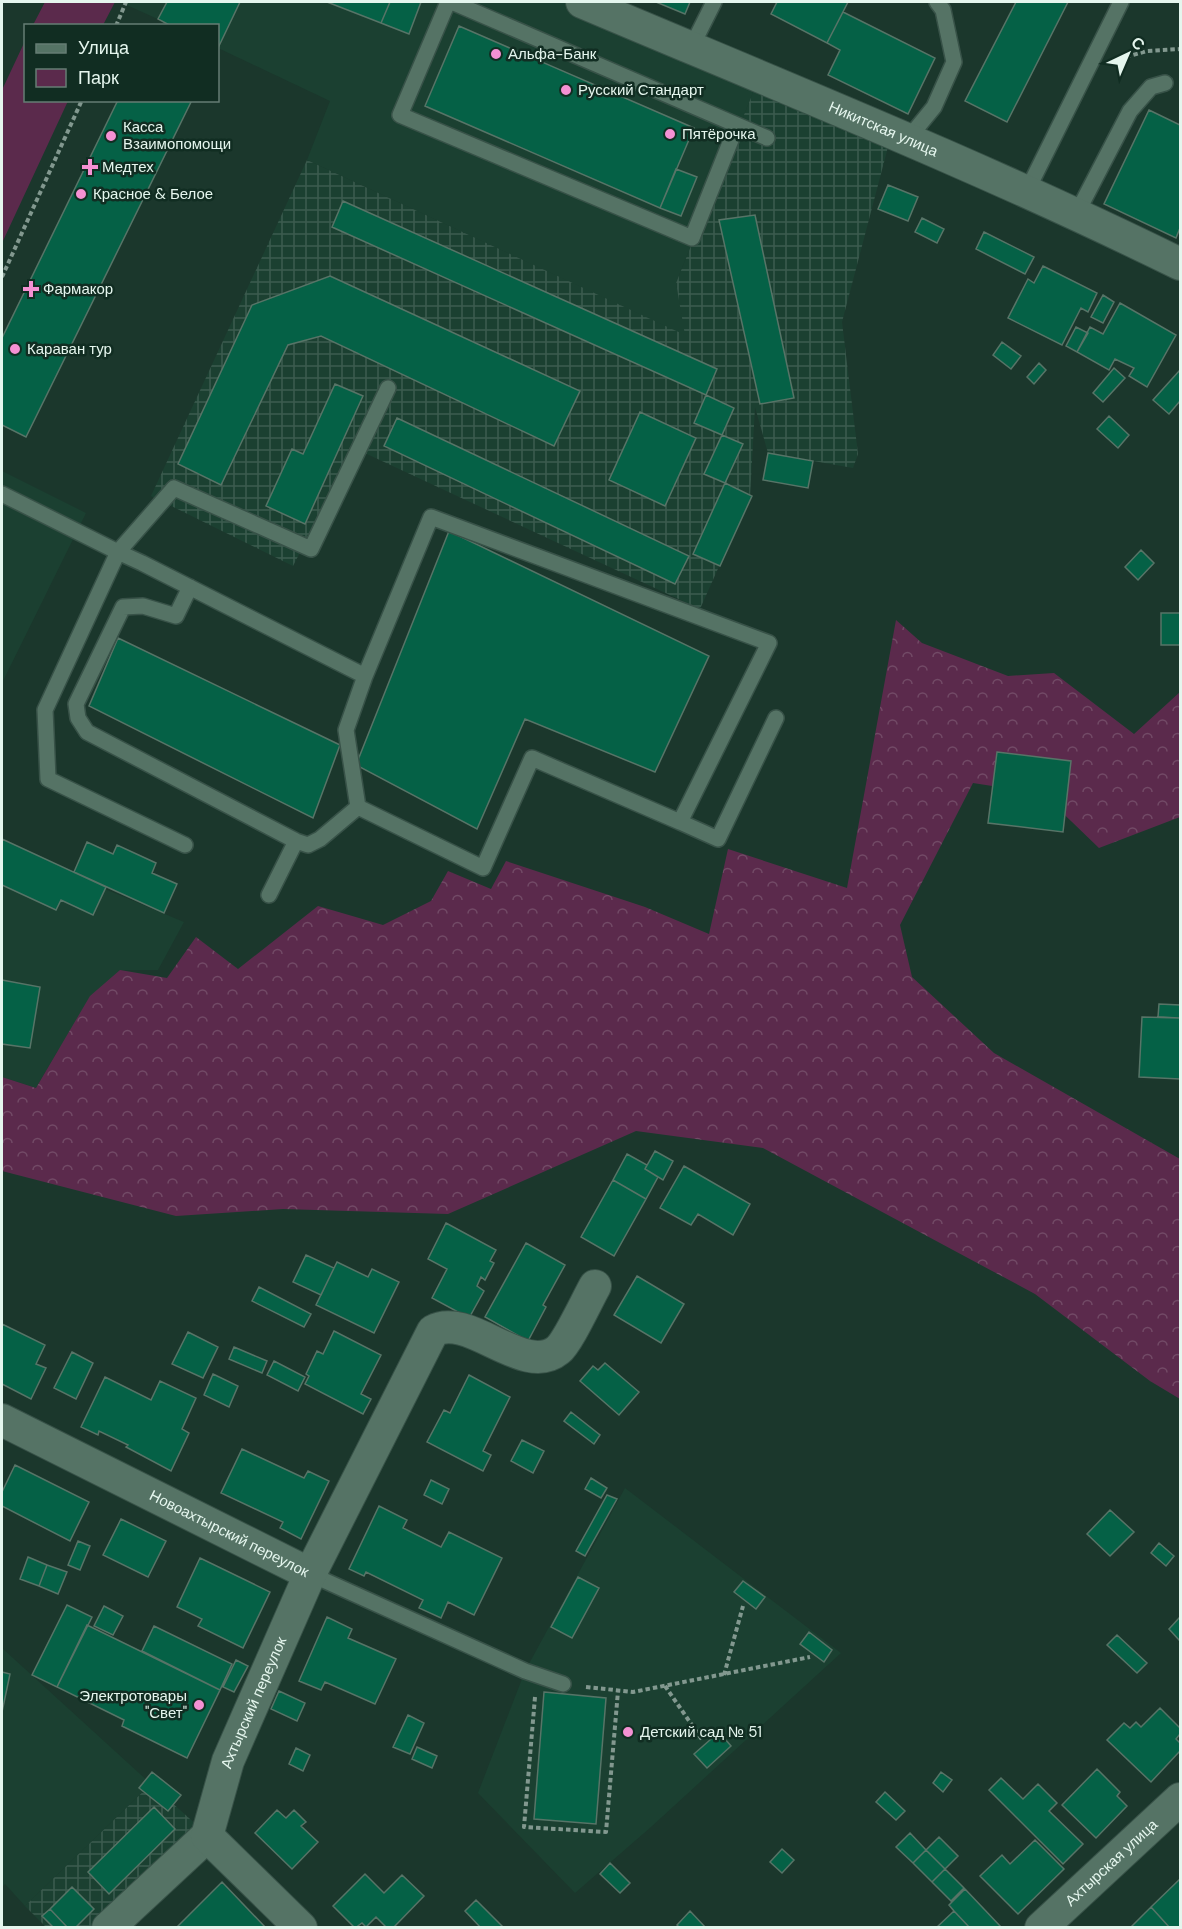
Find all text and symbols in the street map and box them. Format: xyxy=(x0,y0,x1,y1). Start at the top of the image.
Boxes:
legend xyxy=(24,24,219,102)
north arrow xyxy=(1098,24,1158,84)
text: С xyxy=(1127,32,1150,55)
text: Улица xyxy=(78,36,130,60)
place label: Альфа-Банк xyxy=(508,44,597,64)
marker: Альфа-Банк xyxy=(489,47,503,61)
text: Парк xyxy=(78,66,119,90)
place label: Русский Стандарт xyxy=(578,80,704,100)
marker: Русский Стандарт xyxy=(559,83,573,97)
street label: Никитская улица xyxy=(826,97,942,162)
place label: Касса Взаимопомощи xyxy=(123,117,231,154)
place label: Пятёрочка xyxy=(682,124,756,144)
marker: Пятёрочка xyxy=(663,127,677,141)
marker: Касса Взаимопомощи xyxy=(104,129,118,143)
place label: Медтех xyxy=(102,157,154,177)
marker: Медтех xyxy=(83,160,97,174)
place label: Красное & Белое xyxy=(93,184,213,204)
marker: Красное & Белое xyxy=(74,187,88,201)
place label: Фармакор xyxy=(43,279,113,299)
marker: Фармакор xyxy=(24,282,38,296)
place label: Караван тур xyxy=(27,339,112,359)
marker: Караван тур xyxy=(8,342,22,356)
street label: Новоахтырский переулок xyxy=(146,1485,313,1582)
street label: Ахтырский переулок xyxy=(216,1633,291,1771)
place label: Электротовары "Свет" xyxy=(79,1686,187,1723)
marker: Электротовары "Свет" xyxy=(192,1698,206,1712)
place label: Детский сад № 51 xyxy=(640,1722,762,1742)
marker: Детский сад № 51 xyxy=(621,1725,635,1739)
street label: Ахтырская улица xyxy=(1061,1814,1162,1911)

